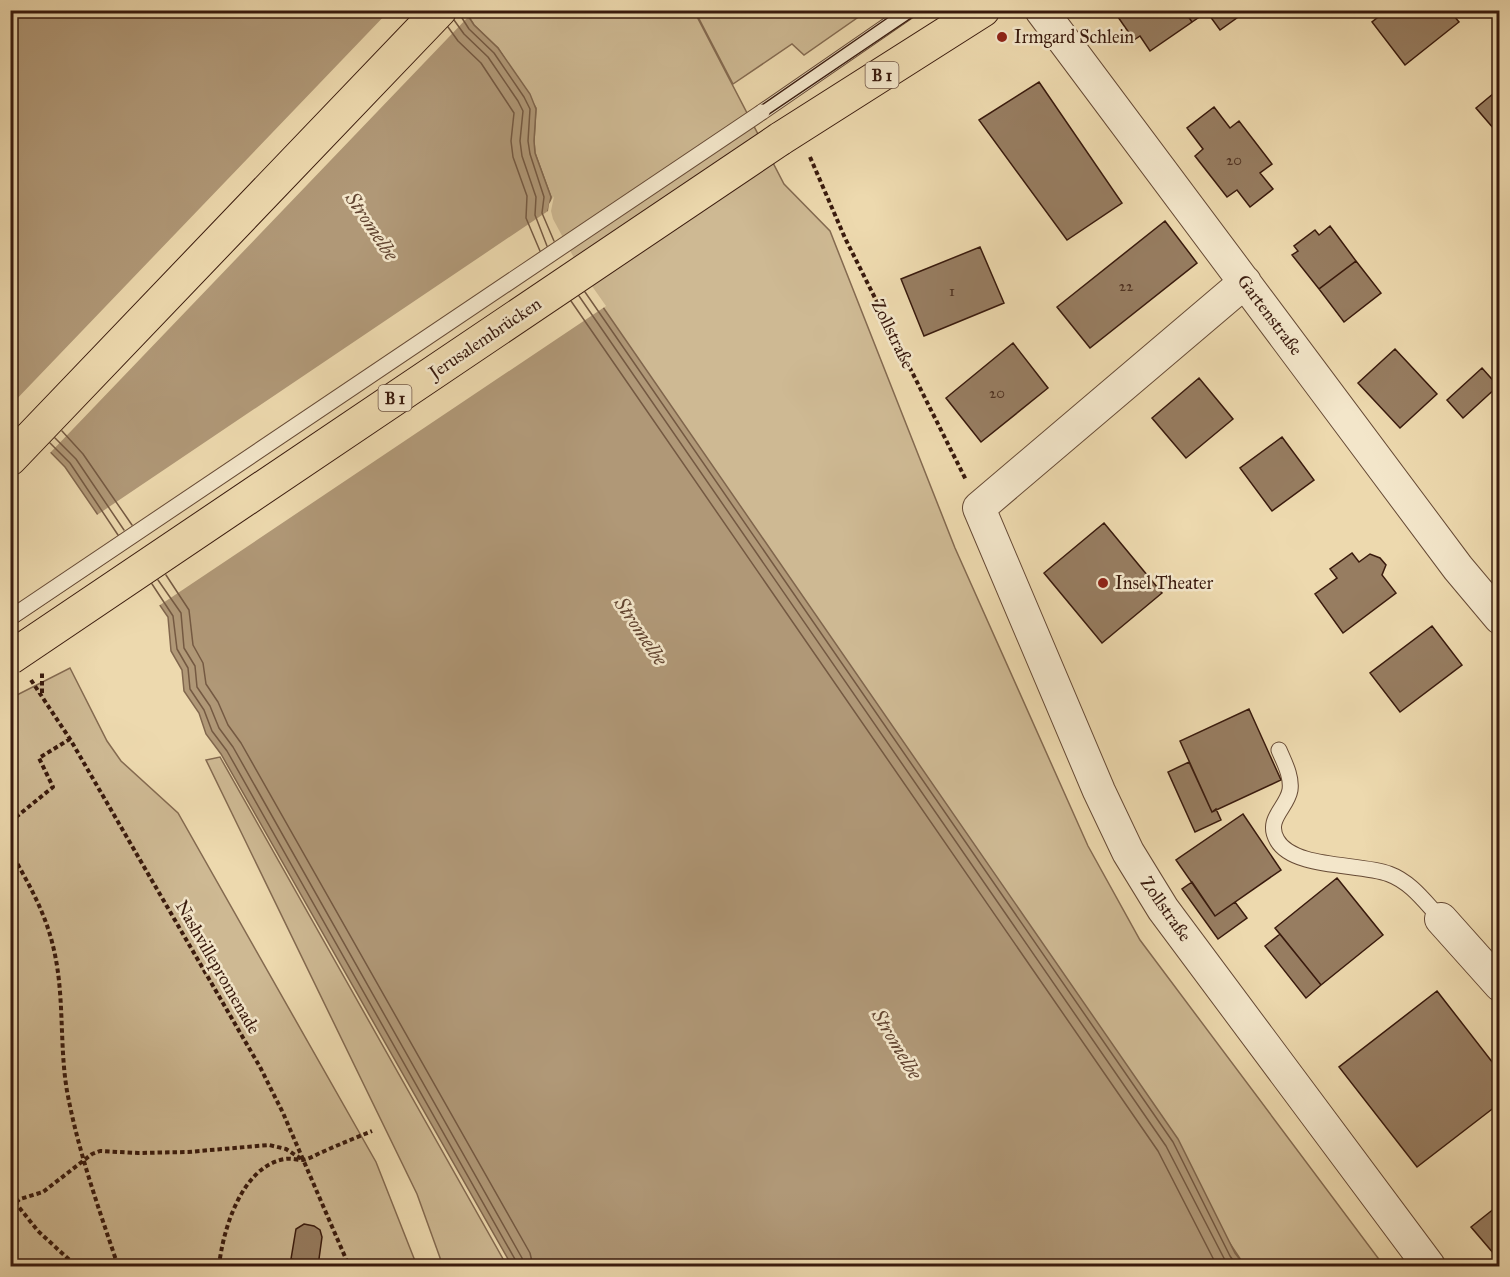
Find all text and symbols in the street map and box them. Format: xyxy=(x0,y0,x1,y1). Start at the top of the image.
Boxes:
place label: Irmgard Schlein xyxy=(1014,26,1134,49)
marker: Irmgard Schlein xyxy=(995,30,1009,44)
road number: B 1 xyxy=(866,62,898,88)
house number: 20 xyxy=(1226,151,1242,169)
water label: Stromelbe xyxy=(340,186,404,265)
street label: Gartenstraße xyxy=(1233,270,1307,360)
house number: 22 xyxy=(1119,277,1134,295)
house number: 1 xyxy=(949,282,955,300)
street label: Jerusalembrücken xyxy=(423,292,546,386)
street label: Zollstraße xyxy=(867,296,919,372)
house number: 20 xyxy=(989,384,1005,402)
road number: B 1 xyxy=(378,385,412,411)
place label: Insel Theater xyxy=(1115,572,1214,594)
marker: Insel Theater xyxy=(1096,576,1110,590)
water label: Stromelbe xyxy=(609,591,673,670)
street label: Zollstraße xyxy=(1136,872,1196,946)
street label: Nashvillepromenade xyxy=(171,896,265,1038)
water label: Stromelbe xyxy=(866,1004,928,1084)

